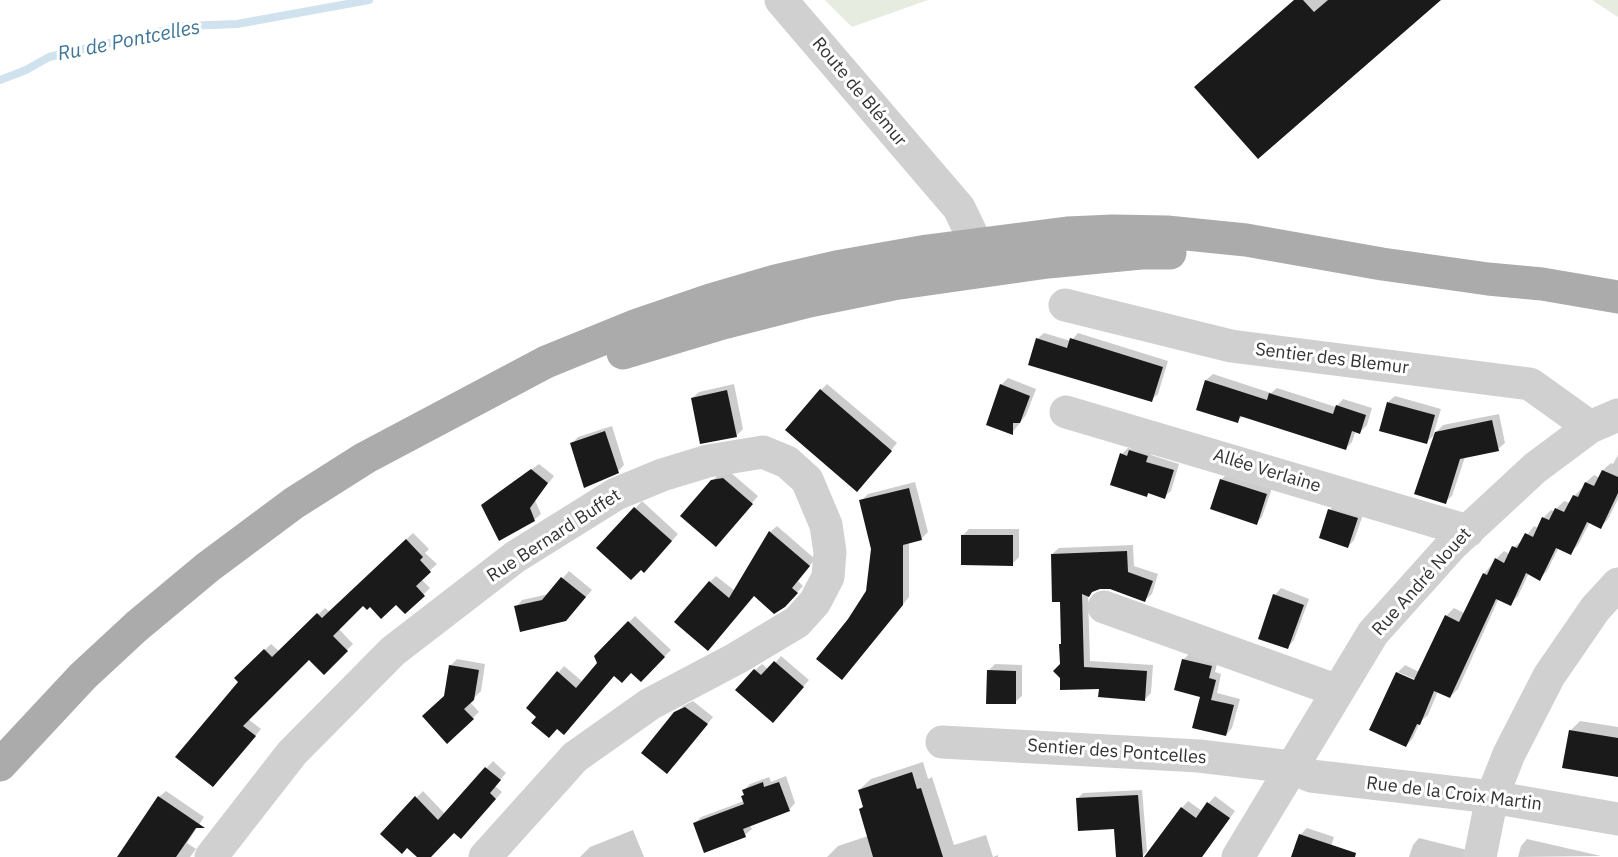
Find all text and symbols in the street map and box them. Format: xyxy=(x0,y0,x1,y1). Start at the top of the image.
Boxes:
water label: Ru de Pontcelles xyxy=(56,15,202,67)
street label: Route de Blémur xyxy=(807,33,911,151)
street label: Sentier des Blemur xyxy=(1254,339,1410,379)
street label: Allée Verlaine xyxy=(1211,444,1323,498)
street label: Rue Bernard Buffet xyxy=(483,485,625,587)
street label: Rue André Nouet xyxy=(1368,524,1476,640)
street label: Sentier des Pontcelles xyxy=(1027,735,1207,769)
street label: Rue de la Croix Martin xyxy=(1365,773,1543,815)

